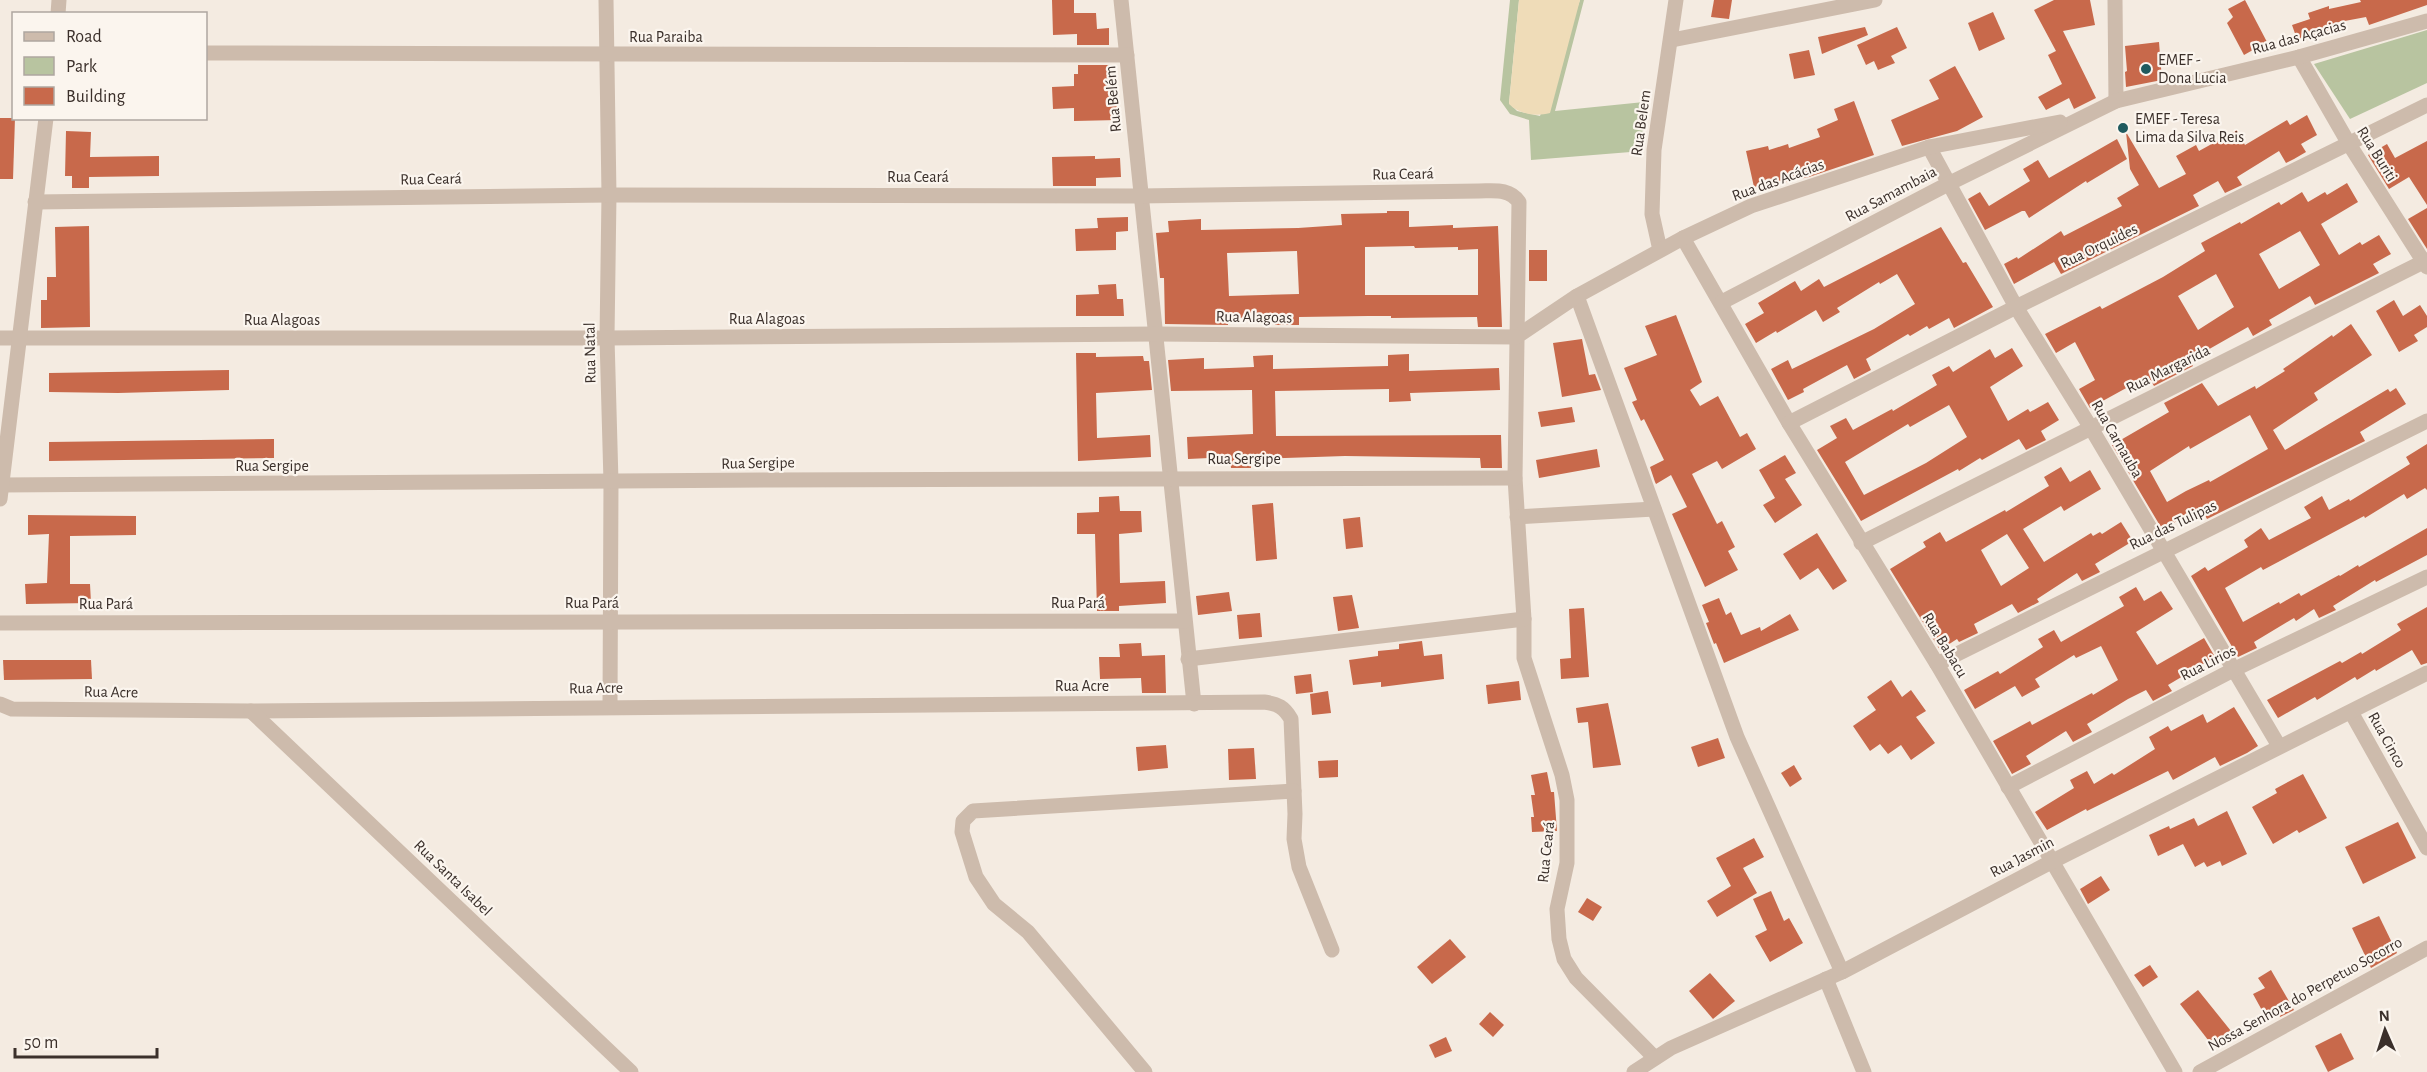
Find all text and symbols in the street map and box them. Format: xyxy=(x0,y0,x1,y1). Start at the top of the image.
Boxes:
legend xyxy=(12,12,207,120)
street label: Rua das Açacias xyxy=(2250,17,2348,57)
text: Road xyxy=(66,28,102,46)
street label: Rua Paraiba xyxy=(629,29,703,45)
place label: EMEF - Dona Lucia xyxy=(2158,52,2227,86)
text: Park xyxy=(66,58,98,76)
marker: EMEF - Dona Lucia xyxy=(2139,62,2153,76)
street label: Rua Belém xyxy=(1102,65,1124,133)
text: Building xyxy=(66,88,126,106)
street label: Rua Belem xyxy=(1628,89,1654,157)
place label: EMEF - Teresa Lima da Silva Reis xyxy=(2135,111,2244,145)
marker: EMEF - Teresa Lima da Silva Reis xyxy=(2116,121,2130,135)
street label: Rua Buriti xyxy=(2354,124,2400,184)
street label: Rua das Acácias xyxy=(1730,156,1826,204)
street label: Rua Samambaia xyxy=(1843,163,1939,225)
street label: Rua Ceará xyxy=(1372,165,1434,183)
street label: Rua Ceará xyxy=(887,169,949,185)
street label: Rua Ceará xyxy=(400,170,462,188)
street label: Rua Orquides xyxy=(2058,220,2140,272)
street label: Rua Alagoas xyxy=(1216,308,1292,326)
street label: Rua Alagoas xyxy=(729,311,805,327)
street label: Rua Alagoas xyxy=(244,312,320,328)
street label: Rua Natal xyxy=(581,322,599,384)
street label: Rua Margarida xyxy=(2124,342,2212,396)
street label: Rua Carnauba xyxy=(2088,397,2146,481)
street label: Rua Sergipe xyxy=(1207,451,1281,467)
street label: Rua Sergipe xyxy=(721,454,795,472)
street label: Rua Sergipe xyxy=(235,458,309,474)
street label: Rua das Tulipas xyxy=(2127,497,2219,553)
street label: Rua Pará xyxy=(565,595,619,611)
street label: Rua Pará xyxy=(1051,595,1105,611)
street label: Rua Pará xyxy=(79,596,133,612)
street label: Rua Babacu xyxy=(1919,610,1971,680)
street label: Rua Lirios xyxy=(2178,642,2238,684)
street label: Rua Acre xyxy=(1055,678,1109,694)
street label: Rua Acre xyxy=(569,680,623,696)
street label: Rua Acre xyxy=(84,684,138,700)
street label: Rua Cinco xyxy=(2365,709,2409,771)
street label: Rua Ceará xyxy=(1535,820,1557,884)
street label: Rua Jasmin xyxy=(1987,834,2057,880)
street label: Rua Santa Isabel xyxy=(411,837,495,919)
street label: Nossa Senhora do Perpetuo Socorro xyxy=(2204,932,2406,1056)
north arrow xyxy=(2355,1000,2415,1060)
scale bar xyxy=(15,1021,158,1059)
text: 50 m xyxy=(24,1034,58,1052)

